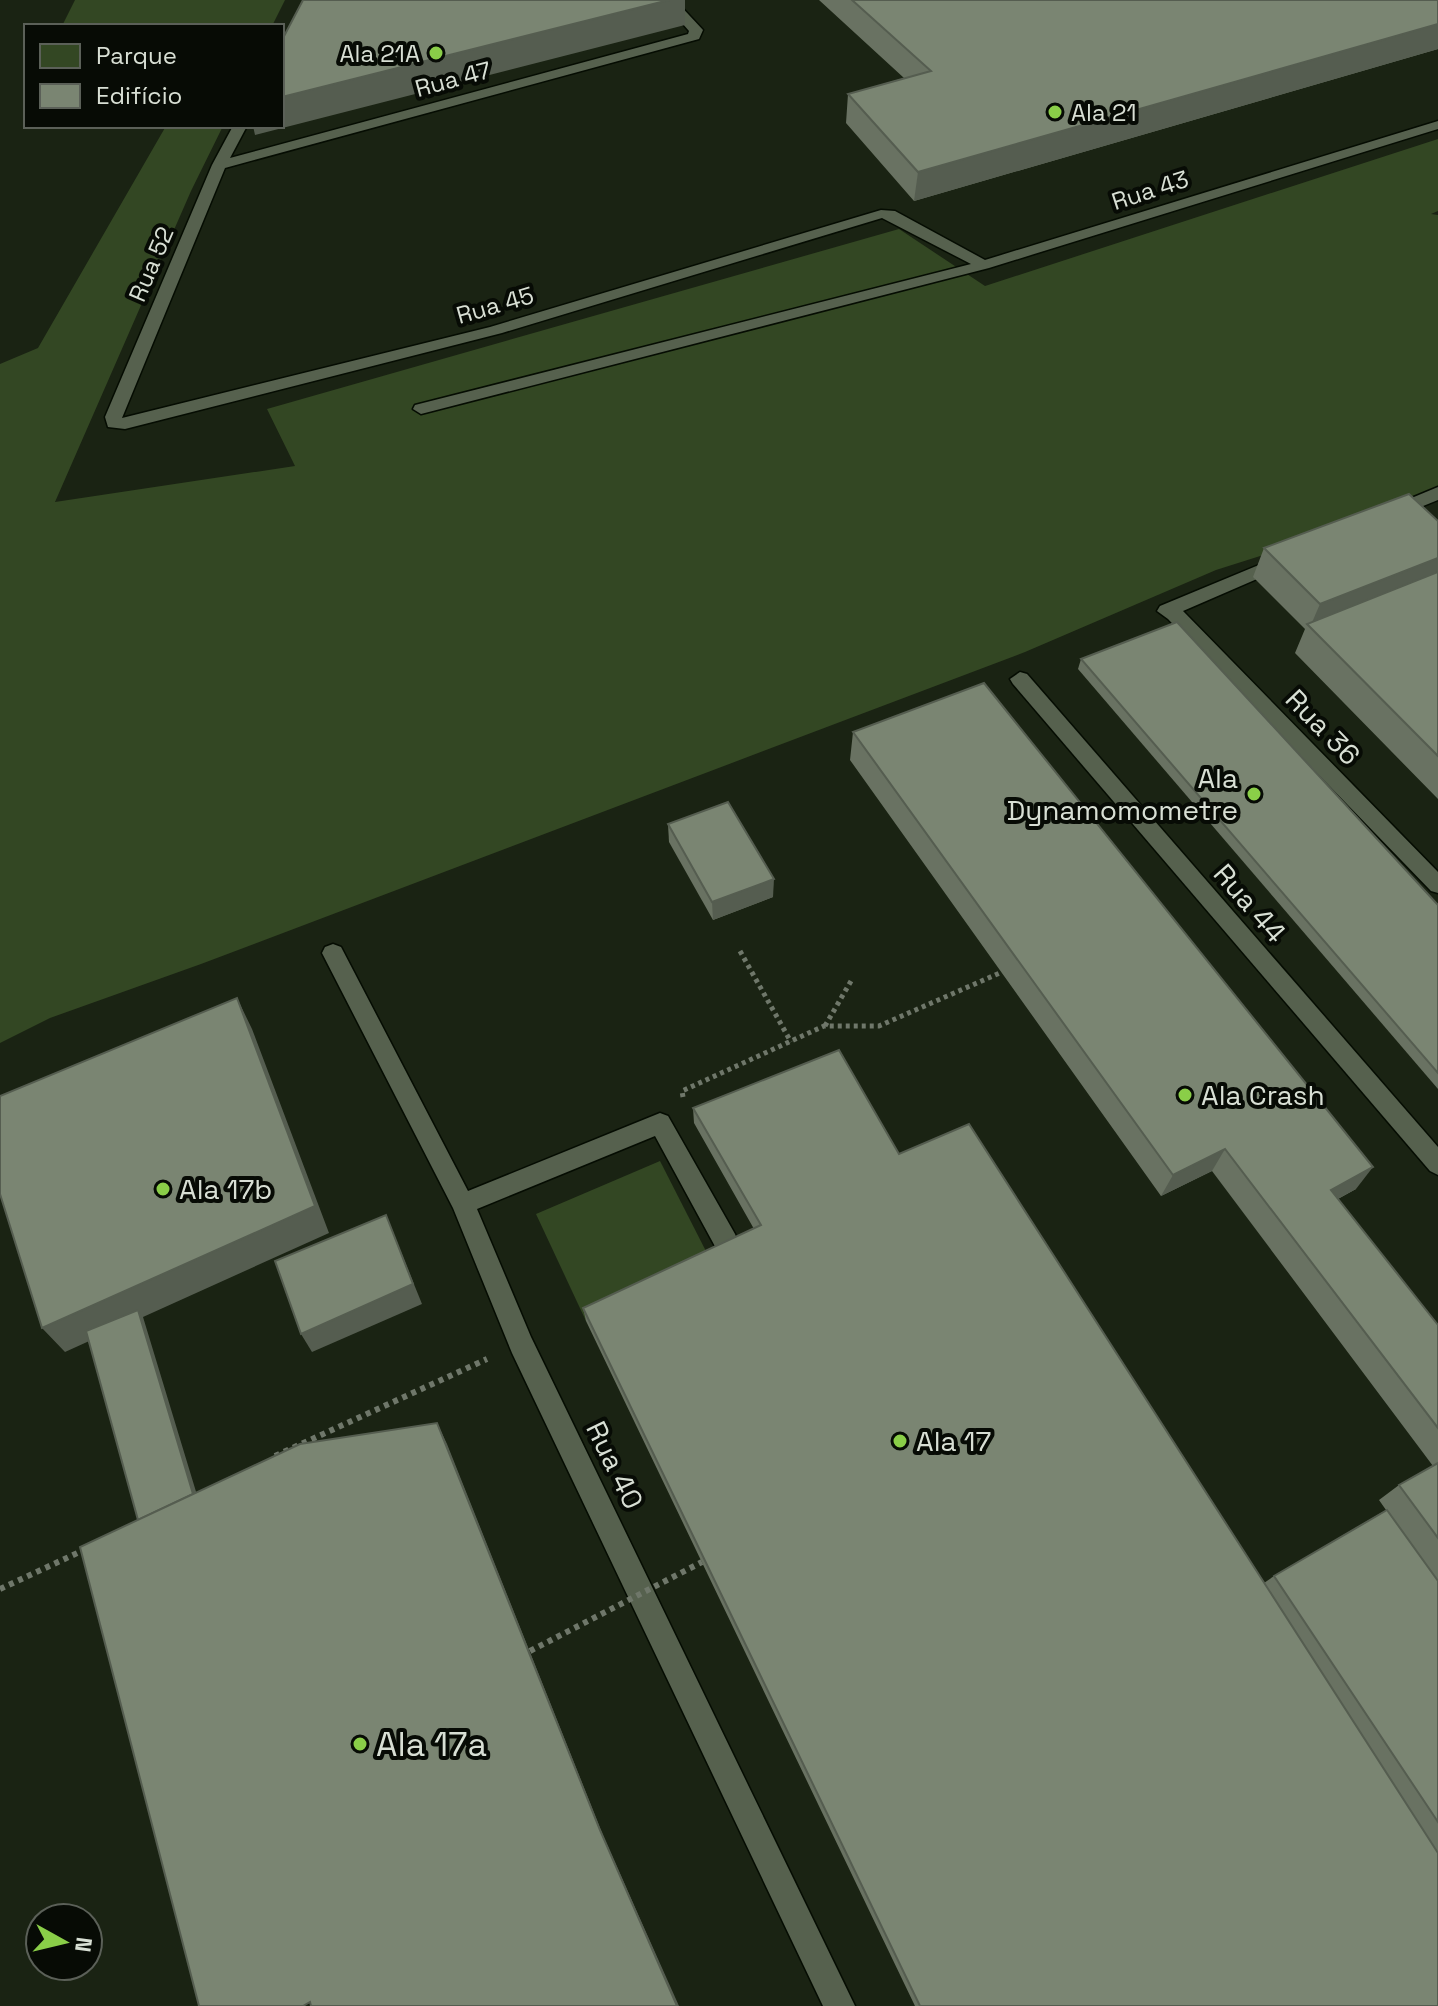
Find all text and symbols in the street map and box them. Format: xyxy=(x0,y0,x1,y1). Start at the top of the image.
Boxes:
legend xyxy=(24,24,284,128)
place label: Ala 21A xyxy=(339,38,420,69)
text: Parque xyxy=(96,40,177,71)
marker: Ala 21A xyxy=(427,44,445,62)
street label: Rua 47 xyxy=(412,54,494,104)
text: Edifício xyxy=(96,80,182,111)
place label: Ala 21 xyxy=(1071,97,1136,128)
marker: Ala 21 xyxy=(1046,103,1064,121)
street label: Rua 43 xyxy=(1108,163,1192,217)
street label: Rua 52 xyxy=(121,222,181,306)
street label: Rua 45 xyxy=(453,279,537,331)
street label: Rua 36 xyxy=(1278,681,1368,773)
place label: Ala Dynamomometre xyxy=(1007,760,1238,828)
marker: Ala Dynamomometre xyxy=(1245,785,1263,803)
street label: Rua 44 xyxy=(1206,856,1294,950)
place label: Ala Crash xyxy=(1201,1077,1325,1113)
marker: Ala Crash xyxy=(1176,1086,1194,1104)
place label: Ala 17b xyxy=(179,1171,272,1207)
marker: Ala 17b xyxy=(154,1180,172,1198)
street label: Rua 40 xyxy=(578,1415,652,1515)
place label: Ala 17 xyxy=(916,1423,991,1459)
marker: Ala 17 xyxy=(891,1432,909,1450)
place label: Ala 17a xyxy=(376,1723,487,1766)
marker: Ala 17a xyxy=(351,1735,369,1753)
north arrow xyxy=(24,1902,104,1982)
text: N xyxy=(69,1936,99,1954)

